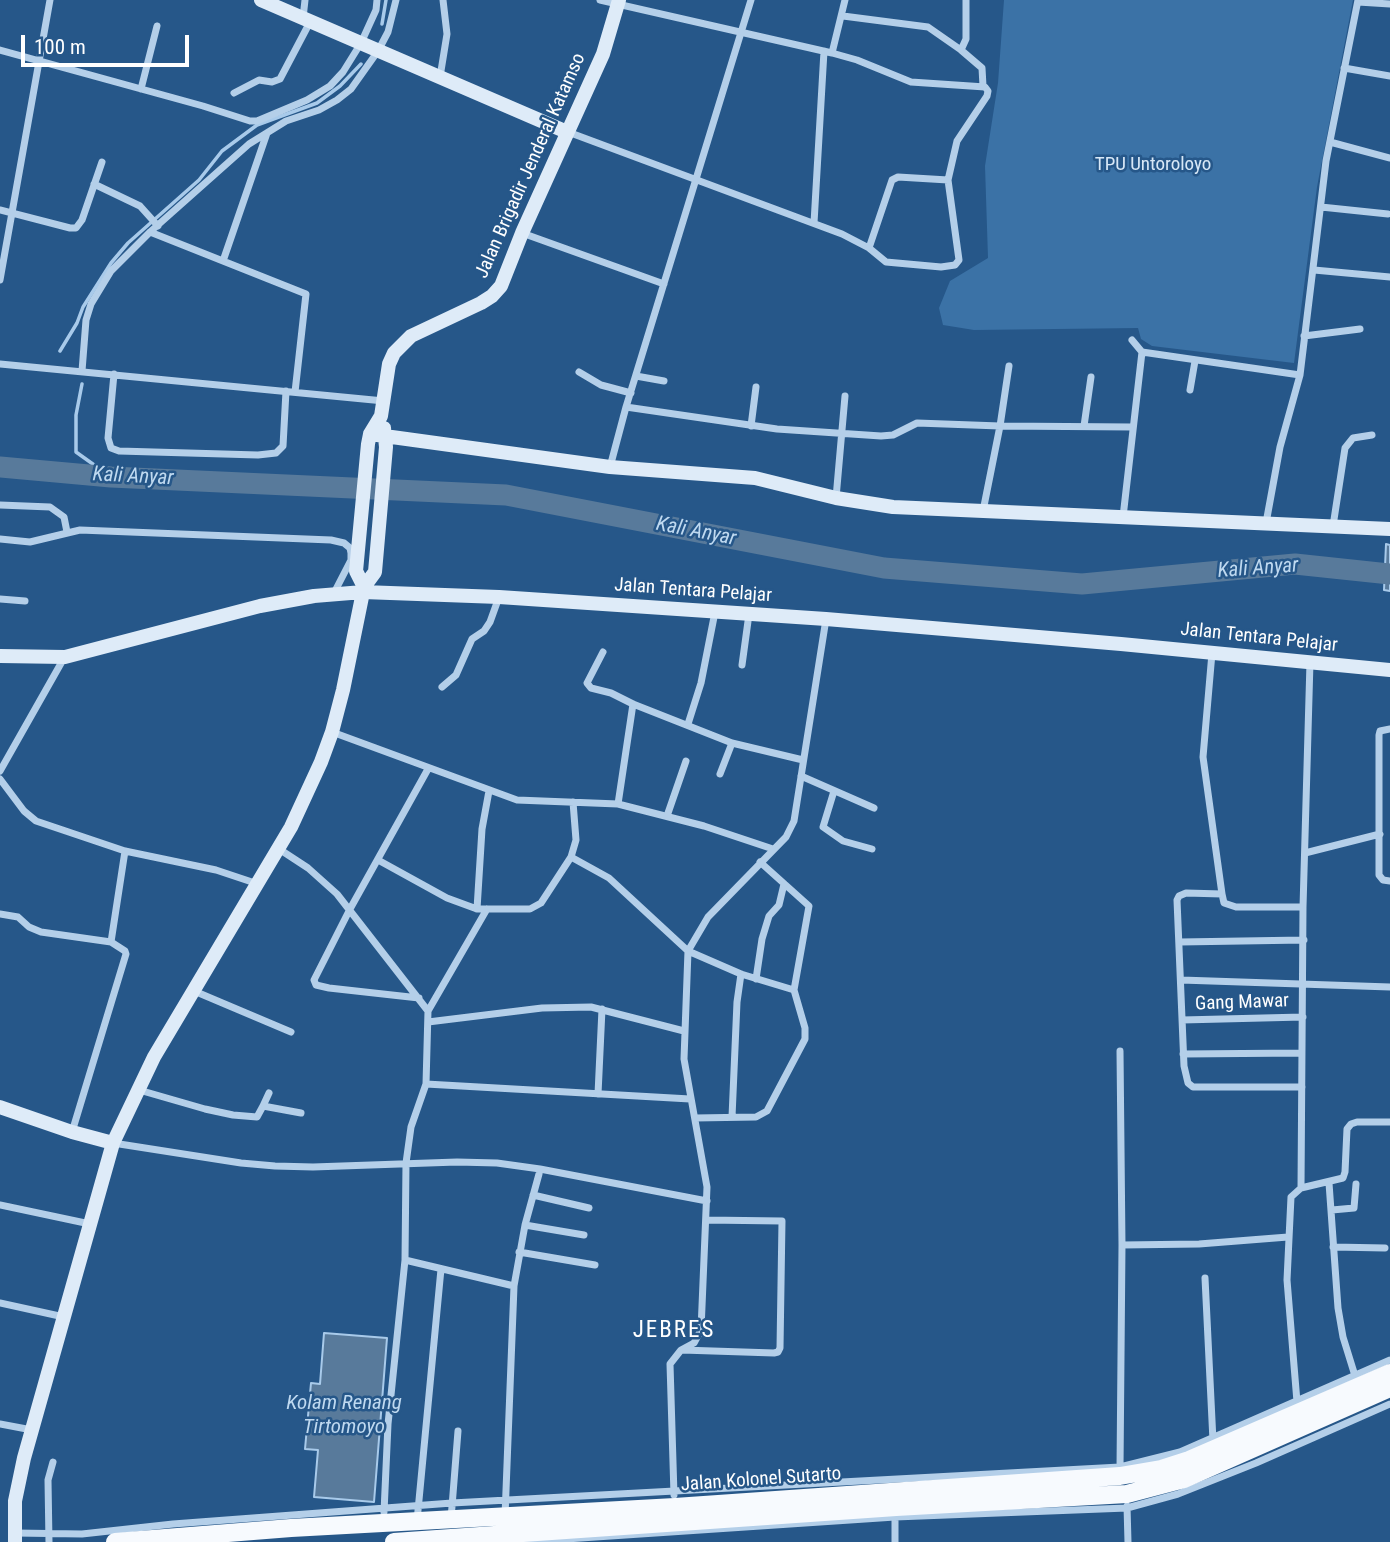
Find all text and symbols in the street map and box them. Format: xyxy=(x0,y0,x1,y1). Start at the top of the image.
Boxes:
scale bar xyxy=(24,21,192,65)
text: 100 m xyxy=(34,35,86,59)
street label: Jalan Brigadir Jenderal Katamso xyxy=(471,50,591,282)
park label: TPU Untoroloyo xyxy=(1095,154,1211,176)
water label: Kali Anyar xyxy=(92,462,174,492)
water label: Kali Anyar xyxy=(654,512,738,552)
water label: Kali Anyar xyxy=(1217,554,1299,584)
street label: Jalan Tentara Pelajar xyxy=(613,574,773,608)
street label: Jalan Tentara Pelajar xyxy=(1179,618,1339,658)
street label: Gang Mawar xyxy=(1195,990,1289,1016)
district label: JEBRES xyxy=(633,1317,715,1345)
water label: Kolam Renang Tirtomoyo xyxy=(286,1391,402,1441)
street label: Jalan Kolonel Sutarto xyxy=(680,1463,842,1497)

